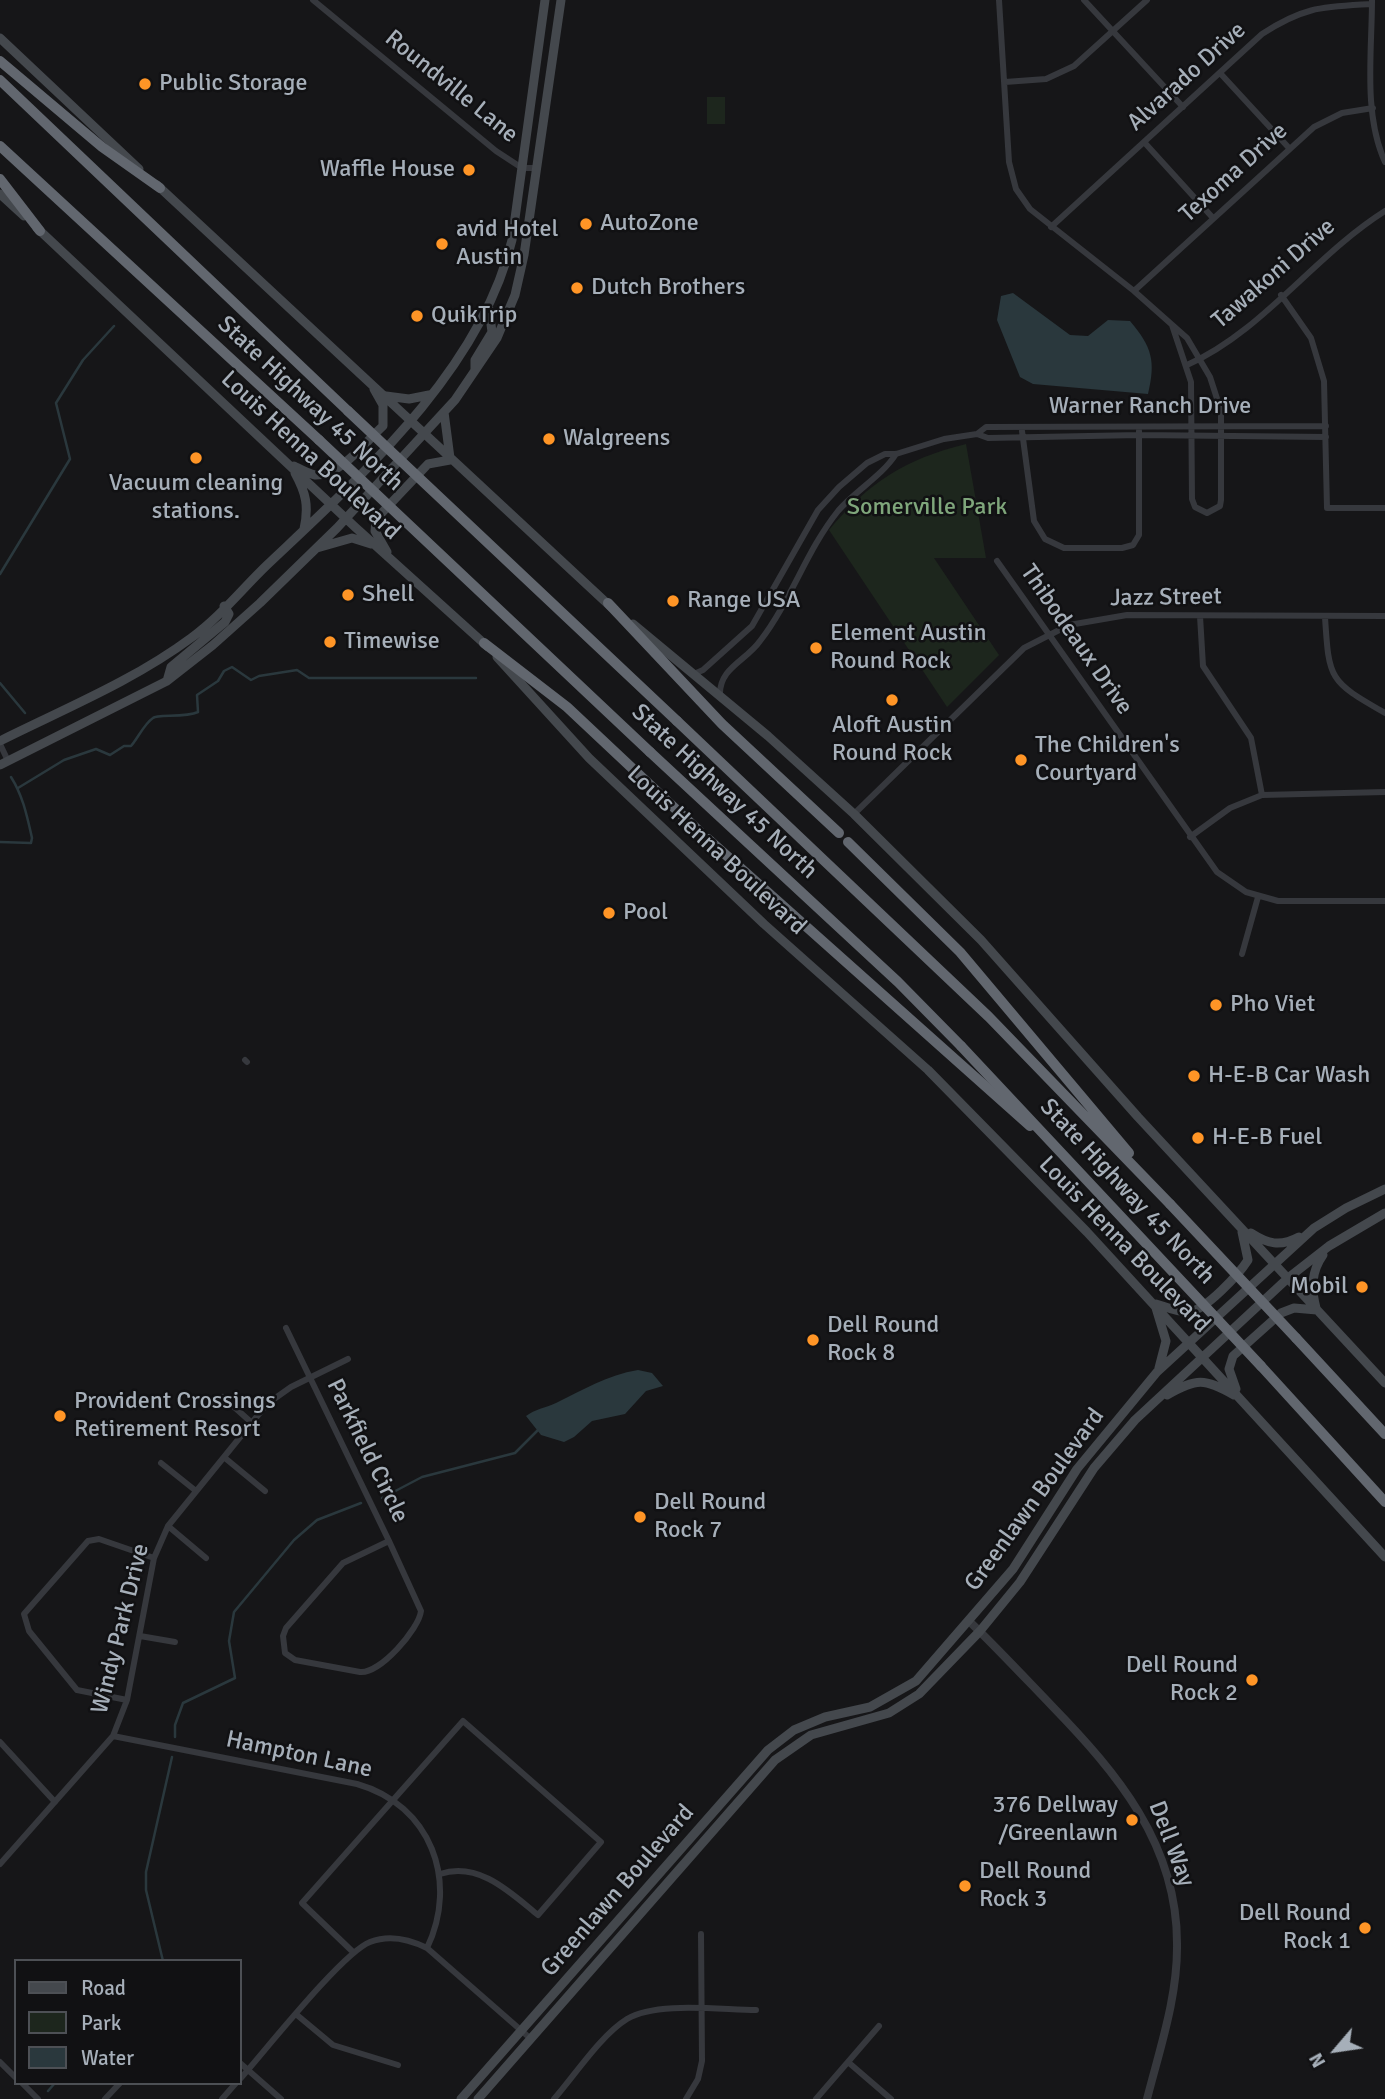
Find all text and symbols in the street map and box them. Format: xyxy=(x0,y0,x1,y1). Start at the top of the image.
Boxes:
street label: Alvarado Drive xyxy=(1122,16,1252,138)
street label: Roundville Lane xyxy=(379,24,523,150)
place label: Public Storage xyxy=(159,70,308,98)
marker: Public Storage xyxy=(137,76,153,92)
street label: Texoma Drive xyxy=(1174,117,1294,229)
place label: Waffle House xyxy=(320,156,455,184)
marker: Waffle House xyxy=(461,162,477,178)
place label: AutoZone xyxy=(600,210,699,238)
street label: Tawakoni Drive xyxy=(1207,213,1341,335)
place label: avid Hotel Austin xyxy=(456,216,559,272)
marker: AutoZone xyxy=(578,216,594,232)
marker: avid Hotel Austin xyxy=(434,236,450,252)
place label: Dutch Brothers xyxy=(591,274,745,302)
marker: Dutch Brothers xyxy=(569,280,585,296)
place label: QuikTrip xyxy=(431,302,517,330)
marker: QuikTrip xyxy=(409,308,425,324)
street label: State Highway 45 North xyxy=(211,310,409,498)
street label: Louis Henna Boulevard xyxy=(214,365,406,547)
street label: Warner Ranch Drive xyxy=(1049,393,1251,421)
place label: Walgreens xyxy=(563,425,670,453)
marker: Walgreens xyxy=(541,431,557,447)
marker: Vacuum cleaning stations. xyxy=(188,450,204,466)
place label: Vacuum cleaning stations. xyxy=(109,470,283,526)
park label: Somerville Park xyxy=(847,494,1007,522)
street label: Thibodeaux Drive xyxy=(1014,559,1138,721)
place label: Shell xyxy=(362,581,414,609)
street label: Jazz Street xyxy=(1110,583,1222,613)
marker: Shell xyxy=(340,587,356,603)
place label: Range USA xyxy=(687,587,801,615)
marker: Range USA xyxy=(665,593,681,609)
place label: Element Austin Round Rock xyxy=(830,620,987,676)
place label: Timewise xyxy=(344,628,440,656)
marker: Timewise xyxy=(322,634,338,650)
marker: Element Austin Round Rock xyxy=(808,640,824,656)
marker: Aloft Austin Round Rock xyxy=(884,692,900,708)
street label: State Highway 45 North xyxy=(625,698,823,886)
place label: Aloft Austin Round Rock xyxy=(832,712,952,768)
place label: The Children's Courtyard xyxy=(1035,732,1180,788)
marker: The Children's Courtyard xyxy=(1013,752,1029,768)
street label: Louis Henna Boulevard xyxy=(620,760,812,942)
place label: Pool xyxy=(623,899,668,927)
marker: Pool xyxy=(601,905,617,921)
place label: Pho Viet xyxy=(1230,991,1315,1019)
marker: Pho Viet xyxy=(1208,997,1224,1013)
place label: H-E-B Car Wash xyxy=(1208,1062,1370,1090)
marker: H-E-B Car Wash xyxy=(1186,1068,1202,1084)
street label: State Highway 45 North xyxy=(1033,1093,1221,1291)
place label: H-E-B Fuel xyxy=(1212,1124,1322,1152)
marker: H-E-B Fuel xyxy=(1190,1130,1206,1146)
street label: Louis Henna Boulevard xyxy=(1032,1151,1216,1339)
place label: Mobil xyxy=(1290,1273,1348,1301)
marker: Mobil xyxy=(1354,1279,1370,1295)
place label: Dell Round Rock 8 xyxy=(827,1312,939,1368)
marker: Dell Round Rock 8 xyxy=(805,1332,821,1348)
street label: Parkfield Circle xyxy=(320,1374,414,1528)
place label: Provident Crossings Retirement Resort xyxy=(74,1388,276,1444)
street label: Greenlawn Boulevard xyxy=(959,1403,1111,1597)
marker: Provident Crossings Retirement Resort xyxy=(52,1408,68,1424)
place label: Dell Round Rock 7 xyxy=(654,1489,766,1545)
marker: Dell Round Rock 7 xyxy=(632,1509,648,1525)
street label: Windy Park Drive xyxy=(86,1541,156,1717)
place label: Dell Round Rock 2 xyxy=(1126,1652,1238,1708)
marker: Dell Round Rock 2 xyxy=(1244,1672,1260,1688)
street label: Hampton Lane xyxy=(223,1725,375,1785)
place label: 376 Dellway /Greenlawn xyxy=(992,1792,1118,1848)
street label: Dell Way xyxy=(1142,1797,1200,1891)
street label: Greenlawn Boulevard xyxy=(535,1799,701,1983)
marker: 376 Dellway /Greenlawn xyxy=(1124,1812,1140,1828)
place label: Dell Round Rock 3 xyxy=(979,1858,1091,1914)
marker: Dell Round Rock 3 xyxy=(957,1878,973,1894)
place label: Dell Round Rock 1 xyxy=(1239,1900,1351,1956)
marker: Dell Round Rock 1 xyxy=(1357,1920,1373,1936)
legend xyxy=(14,1959,242,2085)
text: Road xyxy=(81,1975,126,2001)
text: Park xyxy=(81,2010,121,2036)
north arrow xyxy=(1301,2015,1371,2085)
text: Water xyxy=(81,2045,134,2071)
text: N xyxy=(1304,2049,1331,2072)

